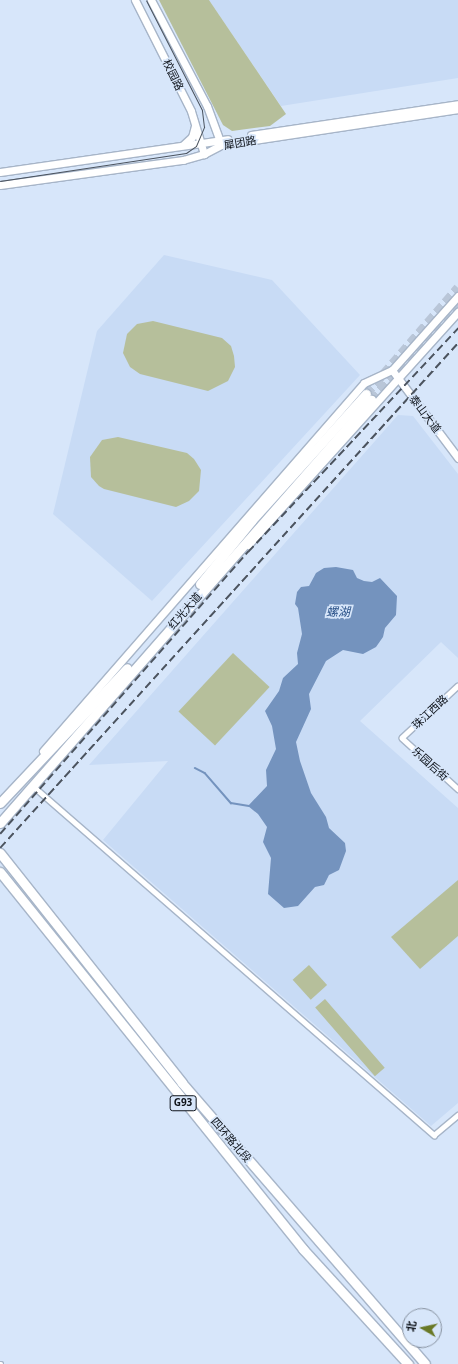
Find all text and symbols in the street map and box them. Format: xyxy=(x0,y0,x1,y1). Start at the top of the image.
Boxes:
street label: 校园路 xyxy=(160,57,186,93)
street label: 犀团路 xyxy=(223,134,257,152)
street label: 泰山大道 xyxy=(406,392,444,436)
street label: 红光大道 xyxy=(166,590,204,632)
water label: 螺湖 xyxy=(326,605,350,619)
street label: 珠江西路 xyxy=(409,692,451,732)
street label: 乐园后街 xyxy=(409,744,451,784)
road number: G93 xyxy=(169,1095,197,1111)
street label: 四环路北段 xyxy=(208,1115,254,1165)
north arrow xyxy=(402,1308,442,1348)
text: 北 xyxy=(402,1320,419,1333)

